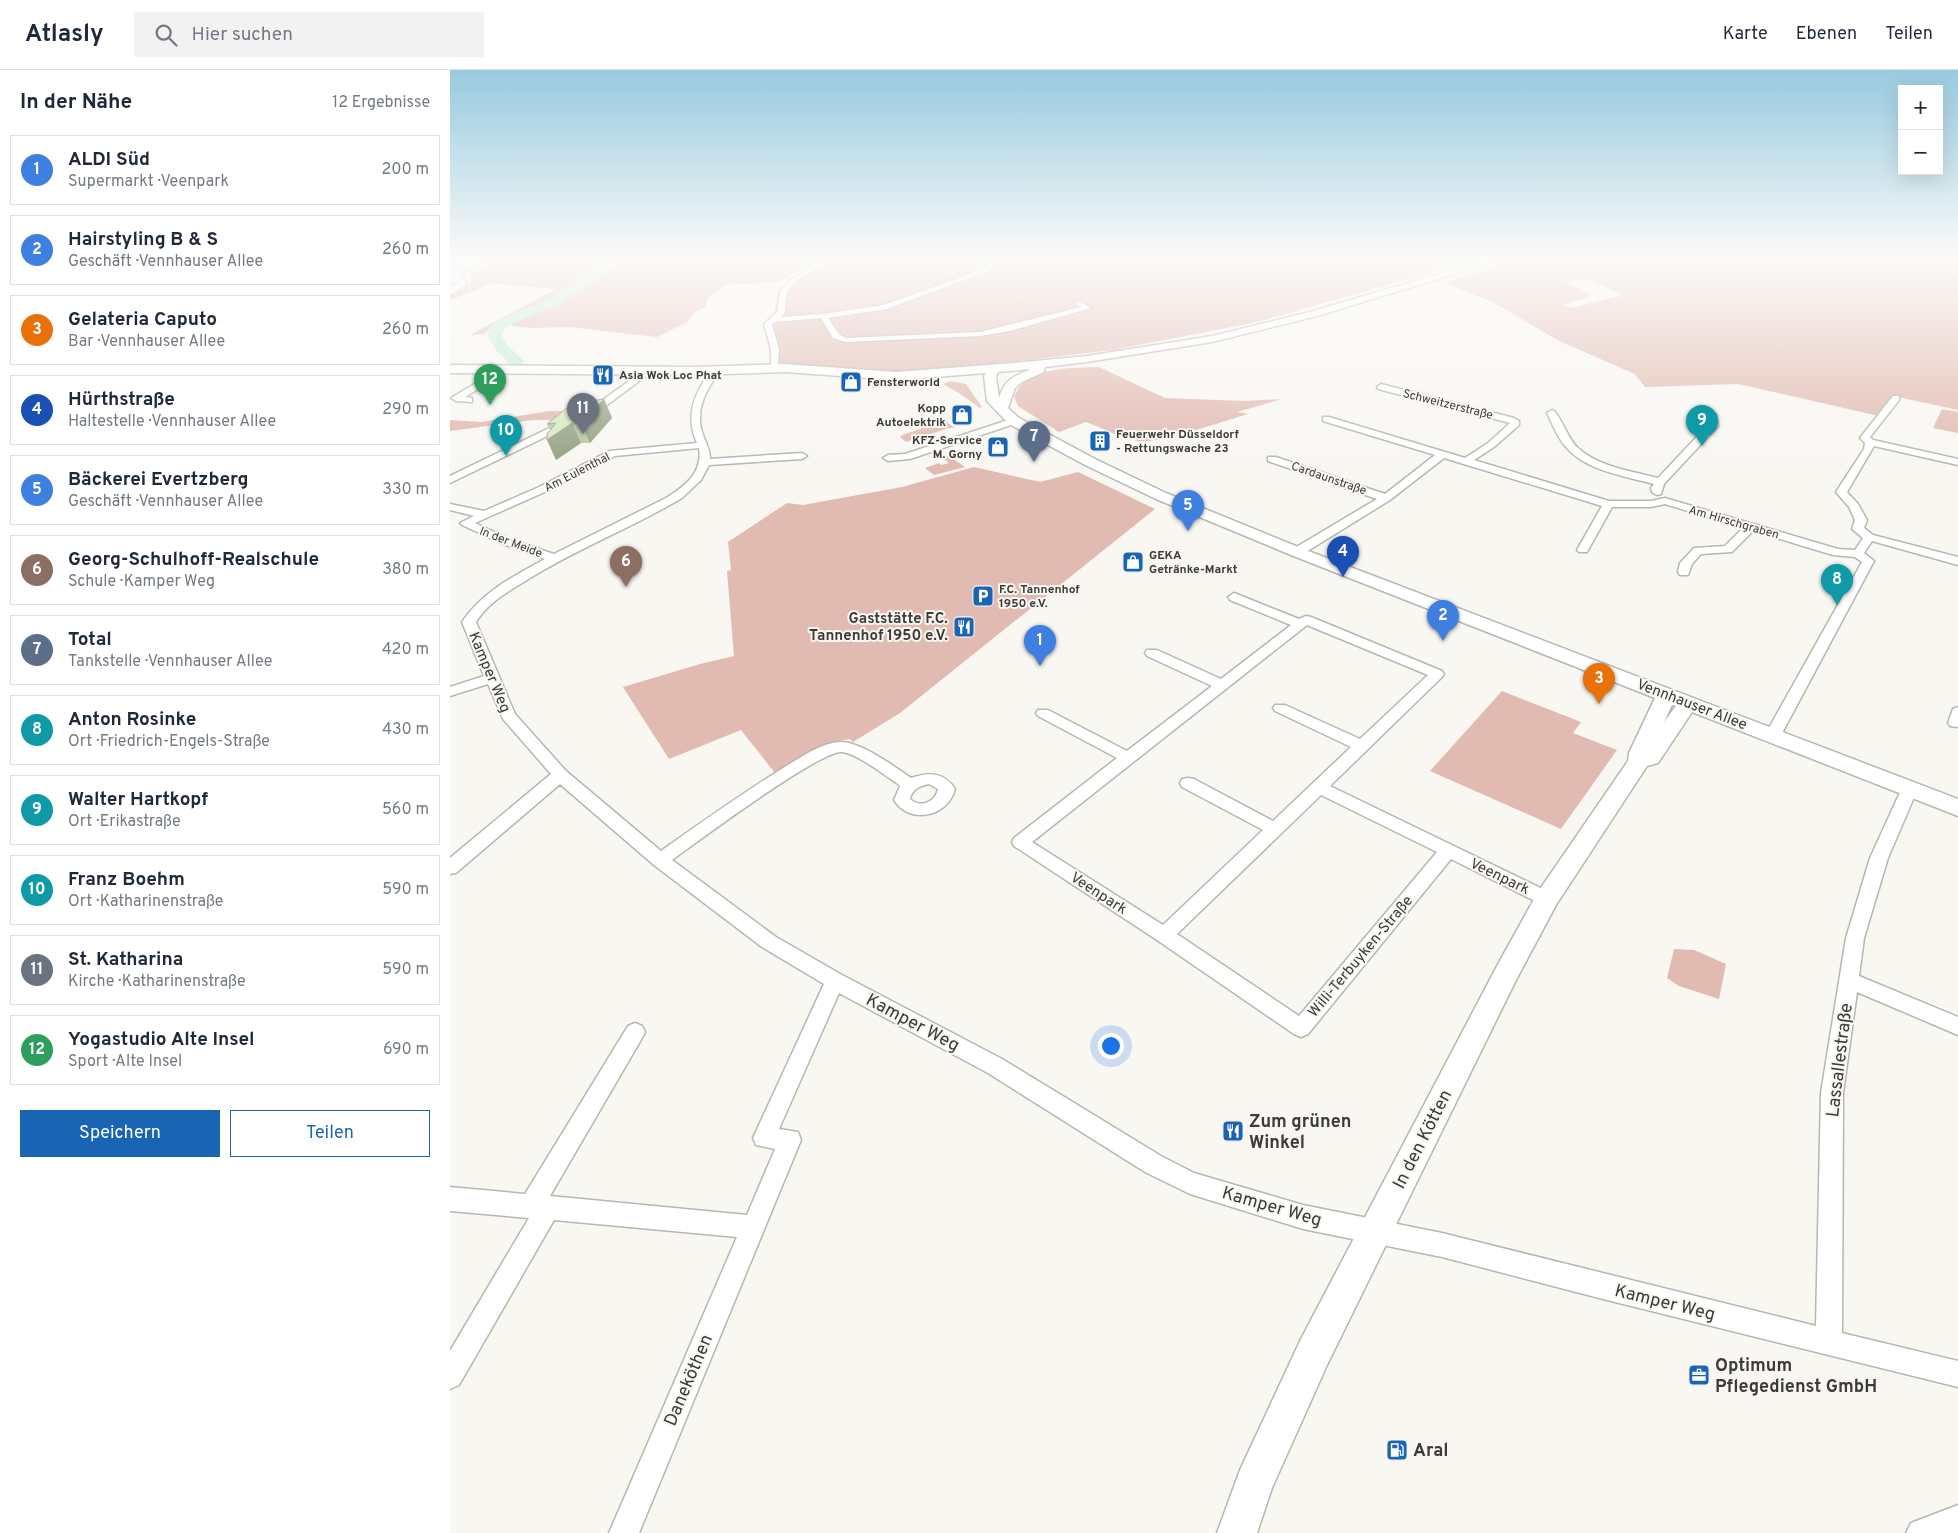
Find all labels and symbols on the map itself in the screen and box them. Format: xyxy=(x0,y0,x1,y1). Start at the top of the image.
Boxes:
restaurant icon: Asia Wok Loc Phat xyxy=(591,363,615,387)
pin: 12 xyxy=(474,364,506,405)
place label: Asia Wok Loc Phat xyxy=(619,368,722,384)
shop icon: Fensterworld xyxy=(839,370,863,394)
place label: Fensterworld xyxy=(867,375,940,391)
street label: Schweitzerstraße xyxy=(1401,386,1495,424)
pin: 11 xyxy=(567,393,599,434)
place label: Kopp Autoelektrik xyxy=(876,401,946,431)
shop icon: Kopp Autoelektrik xyxy=(950,403,974,427)
pin: 9 xyxy=(1686,405,1718,446)
pin: 10 xyxy=(490,415,522,456)
pin: 7 xyxy=(1018,421,1050,462)
place label: Feuerwehr Düsseldorf - Rettungswache 23 xyxy=(1116,427,1239,457)
building icon: Feuerwehr Düsseldorf - Rettungswache 23 xyxy=(1088,429,1112,453)
place label: KFZ-Service M. Gorny xyxy=(912,433,982,463)
shop icon: KFZ-Service M. Gorny xyxy=(986,435,1010,459)
street label: Am Eulenthal xyxy=(542,449,613,496)
street label: Cardaunstraße xyxy=(1289,459,1368,499)
pin: 5 xyxy=(1172,490,1204,531)
street label: Am Hirschgraben xyxy=(1687,502,1781,544)
street label: In der Meide xyxy=(477,524,544,562)
pin: 4 xyxy=(1327,536,1359,577)
pin: 6 xyxy=(610,546,642,587)
place label: GEKA Getränke-Markt xyxy=(1149,548,1238,578)
shop icon: GEKA Getränke-Markt xyxy=(1121,550,1145,574)
pin: 8 xyxy=(1821,564,1853,605)
place label: F.C. Tannenhof 1950 e.V. xyxy=(999,582,1080,612)
parking icon: F.C. Tannenhof 1950 e.V. xyxy=(971,584,995,608)
pin: 2 xyxy=(1427,600,1459,641)
place label: Gaststätte F.C. Tannenhof 1950 e.V. xyxy=(809,610,948,646)
restaurant icon: Gaststätte F.C. Tannenhof 1950 e.V. xyxy=(952,615,976,639)
pin: 1 xyxy=(1024,625,1056,666)
street label: Kamper Weg xyxy=(463,629,514,716)
pin: 3 xyxy=(1583,663,1615,704)
street label: Vennhauser Allee xyxy=(1634,676,1749,735)
street label: Veenpark xyxy=(1466,855,1532,900)
street label: Veenpark xyxy=(1066,869,1130,920)
street label: Willi-Terbuyken-Straße xyxy=(1305,892,1418,1022)
street label: Kamper Weg xyxy=(861,989,963,1058)
street label: Lassallestraße xyxy=(1822,1002,1859,1119)
your location xyxy=(1098,1033,1124,1059)
street label: In den Kötten xyxy=(1389,1086,1458,1193)
place label: Zum grünen Winkel xyxy=(1249,1111,1351,1155)
restaurant icon: Zum grünen Winkel xyxy=(1221,1119,1245,1143)
street label: Kamper Weg xyxy=(1219,1182,1324,1233)
street label: Kamper Weg xyxy=(1612,1280,1717,1327)
street label: Daneköthen xyxy=(660,1331,719,1430)
place label: Optimum Pflegedienst GmbH xyxy=(1715,1355,1877,1399)
office icon: Optimum Pflegedienst GmbH xyxy=(1687,1363,1711,1387)
fuel station icon: Aral xyxy=(1385,1438,1409,1462)
place label: Aral xyxy=(1413,1440,1448,1463)

